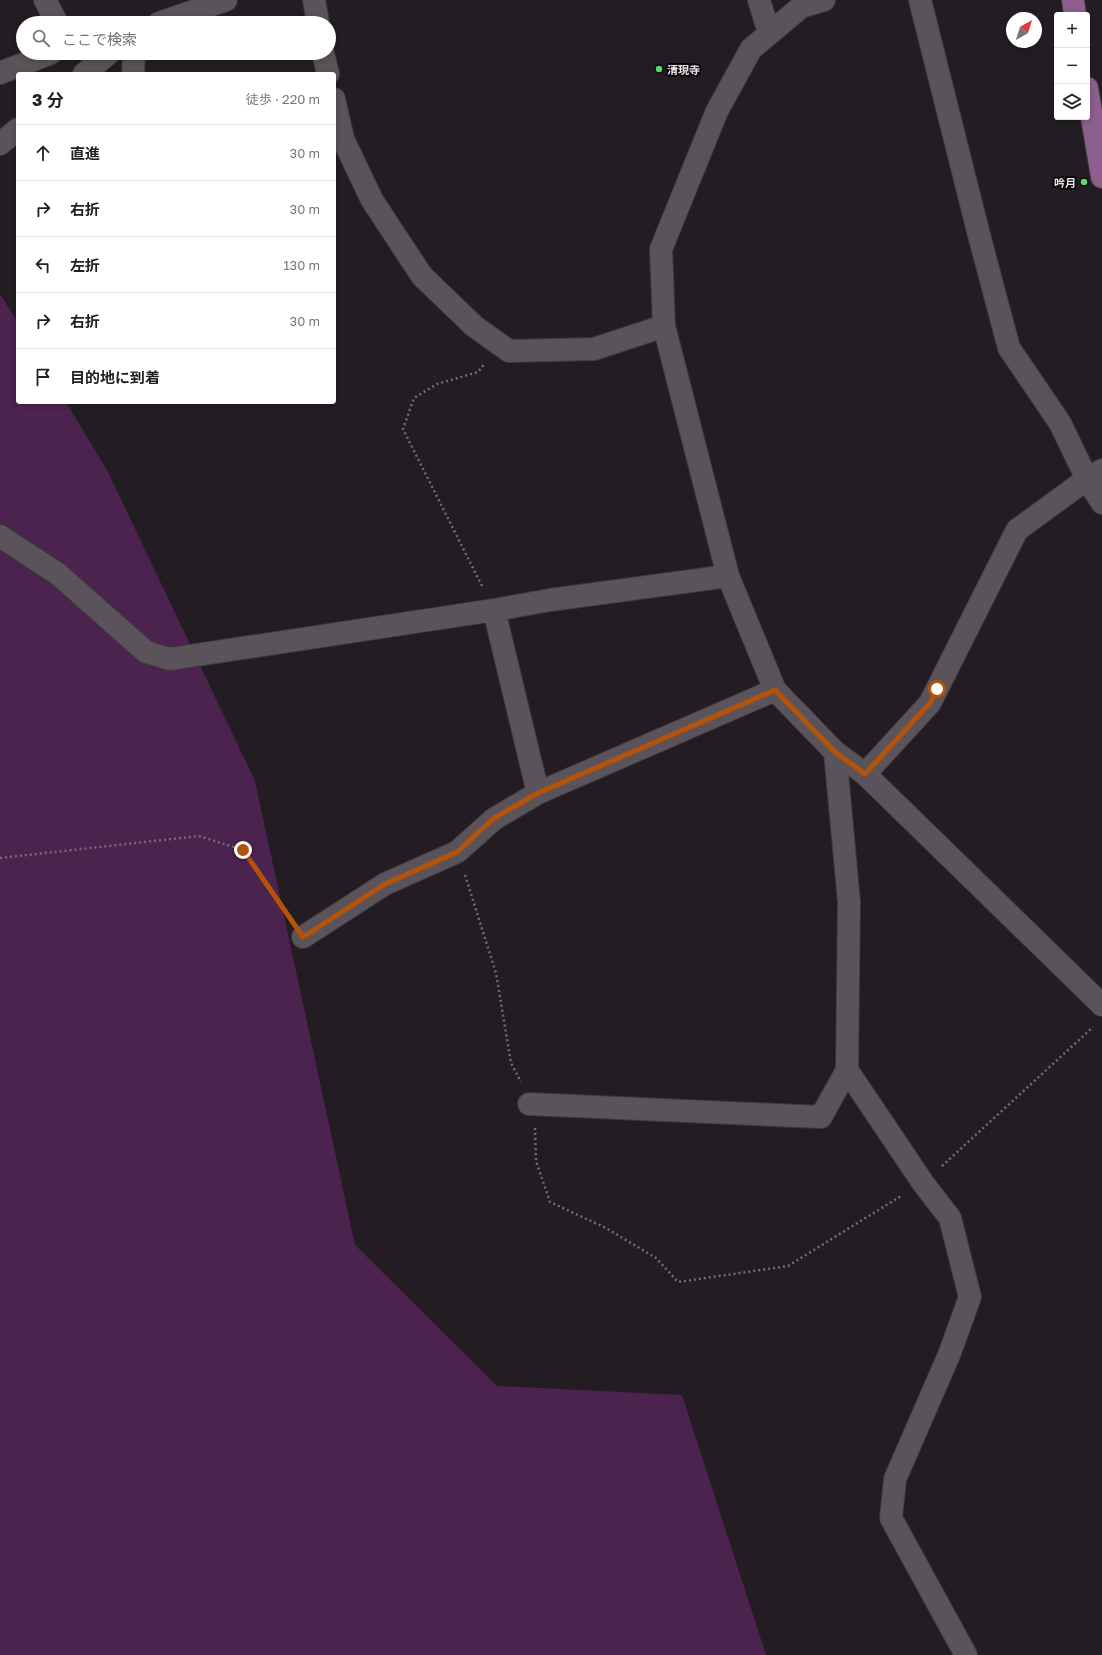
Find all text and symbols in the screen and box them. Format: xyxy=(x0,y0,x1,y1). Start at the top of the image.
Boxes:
north arrow xyxy=(1006,12,1042,48)
map controls xyxy=(1054,12,1090,120)
button: + xyxy=(1054,12,1090,48)
search box xyxy=(16,16,336,60)
icon: search xyxy=(30,27,52,49)
text: ここで検索 xyxy=(62,30,137,48)
button: − xyxy=(1054,48,1090,84)
place label: 清現寺 xyxy=(667,63,700,76)
marker: 清現寺 xyxy=(654,64,664,74)
button: layers xyxy=(1054,84,1090,120)
text: 3 分 xyxy=(32,89,64,110)
text: 徒歩 · 220 m xyxy=(246,91,320,107)
icon: ahead xyxy=(32,142,54,164)
text: 直進 xyxy=(70,144,100,162)
text: 30 m xyxy=(290,145,320,161)
place label: 吟月 xyxy=(1054,176,1076,189)
marker: 吟月 xyxy=(1079,177,1089,187)
icon: right xyxy=(32,198,54,220)
text: 右折 xyxy=(70,200,100,218)
text: 30 m xyxy=(290,201,320,217)
icon: left xyxy=(32,254,54,276)
text: 左折 xyxy=(70,256,100,274)
text: 130 m xyxy=(283,257,320,273)
icon: right xyxy=(32,310,54,332)
text: 右折 xyxy=(70,312,100,330)
text: 30 m xyxy=(290,313,320,329)
icon: arrive xyxy=(32,366,54,388)
text: 目的地に到着 xyxy=(70,368,160,386)
route start xyxy=(928,680,946,698)
route end xyxy=(234,841,252,859)

